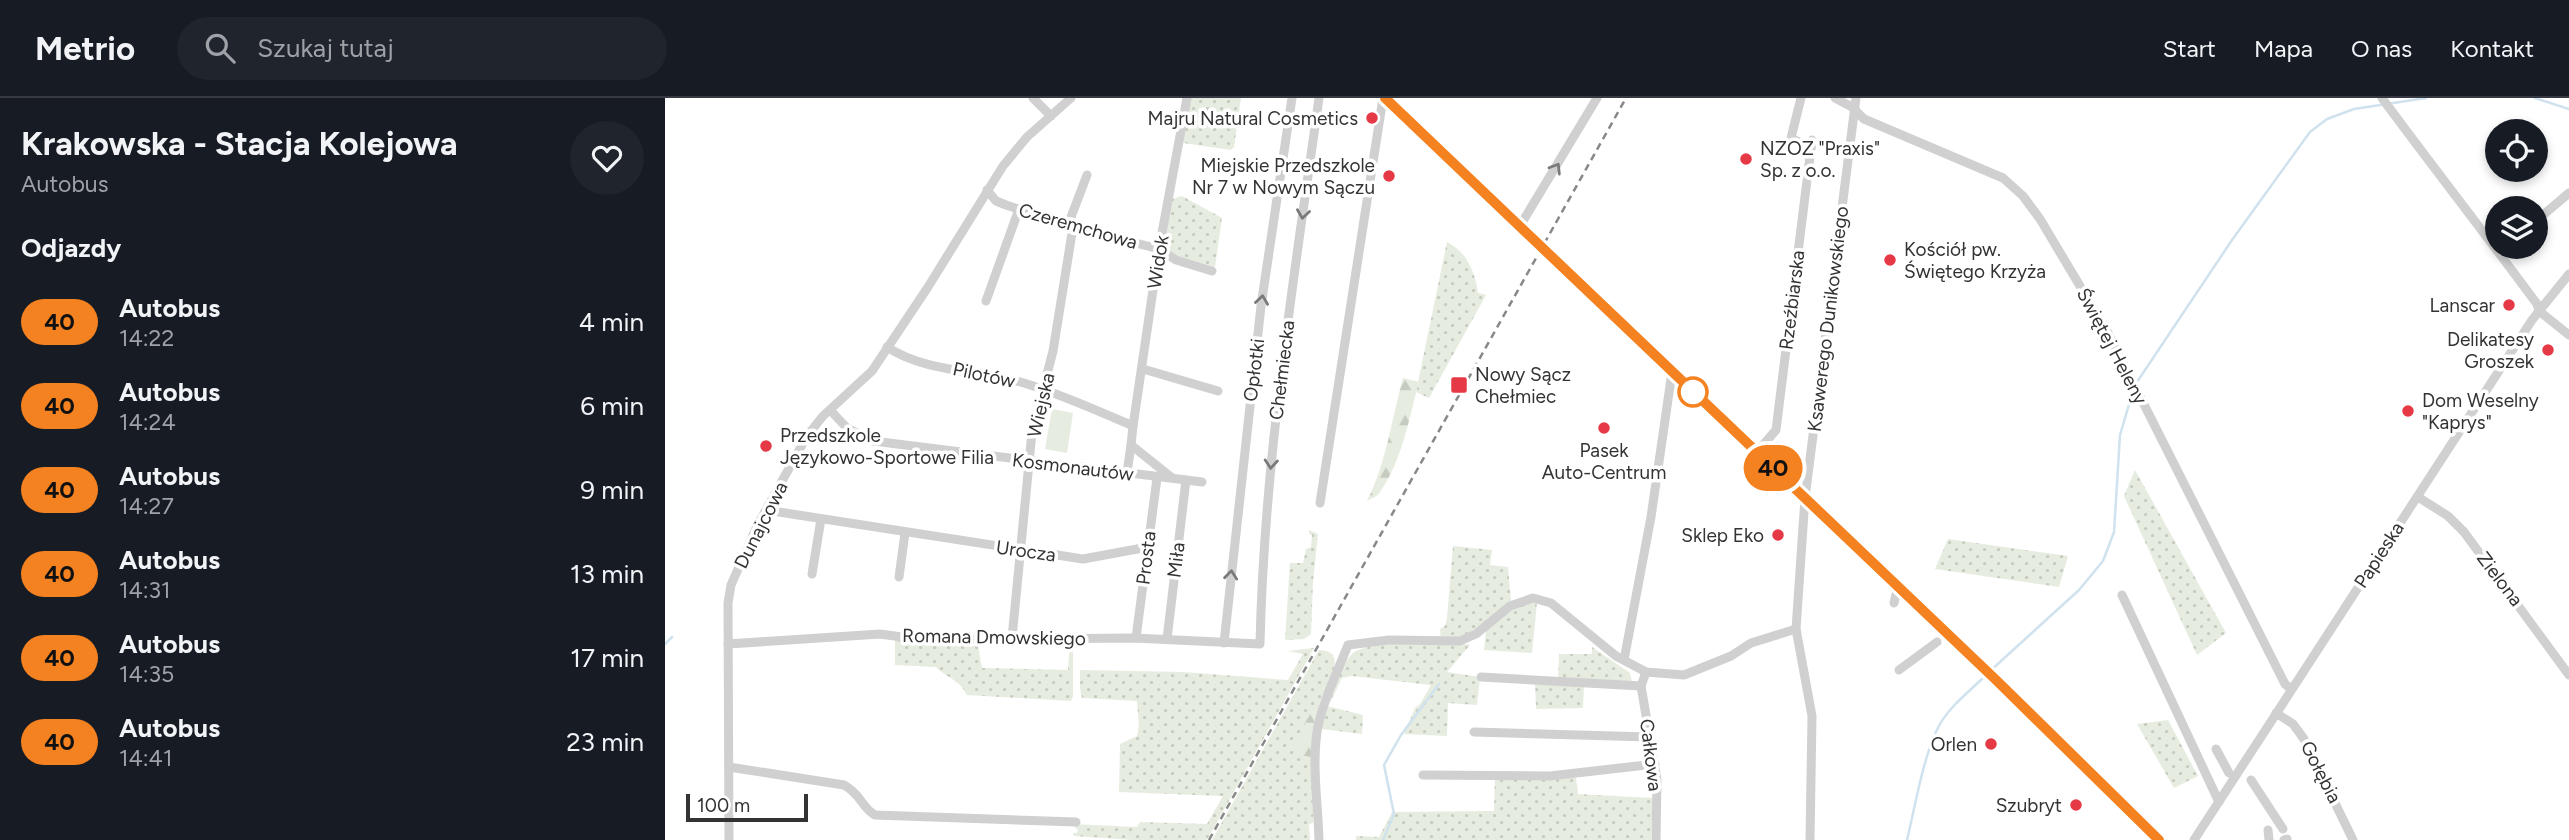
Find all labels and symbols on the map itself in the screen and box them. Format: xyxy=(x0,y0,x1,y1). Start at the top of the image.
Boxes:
place label: Majru Natural Cosmetics xyxy=(1147,107,1358,130)
marker: Majru Natural Cosmetics xyxy=(1364,110,1380,126)
place label: NZOZ "Praxis" Sp. z o.o. xyxy=(1760,137,1880,182)
marker: NZOZ "Praxis" Sp. z o.o. xyxy=(1738,151,1754,167)
place label: Miejskie Przedszkole Nr 7 w Nowym Sączu xyxy=(1192,154,1375,199)
one-way arrow xyxy=(1547,163,1560,176)
marker: Miejskie Przedszkole Nr 7 w Nowym Sączu xyxy=(1381,168,1397,184)
street label: Czeremchowa xyxy=(1016,198,1140,254)
street label: Ksawerego Dunikowskiego xyxy=(1803,205,1853,433)
one-way arrow xyxy=(1296,208,1311,220)
street label: Widok xyxy=(1142,233,1174,290)
place label: Kościół pw. Świętego Krzyża xyxy=(1904,238,2046,283)
street label: Rzeźbiarska xyxy=(1774,249,1810,351)
marker: Kościół pw. Świętego Krzyża xyxy=(1882,252,1898,268)
street label: Świętej Heleny xyxy=(2072,284,2152,408)
one-way arrow xyxy=(1255,294,1270,306)
place label: Lanscar xyxy=(2430,294,2496,317)
marker: Lanscar xyxy=(2501,297,2517,313)
street label: Chełmiecka xyxy=(1264,319,1300,421)
place label: Delikatesy Groszek xyxy=(2447,328,2535,373)
street label: Opłotki xyxy=(1239,337,1269,403)
marker: Delikatesy Groszek xyxy=(2540,342,2556,358)
street label: Pilotów xyxy=(951,357,1017,393)
place label: Nowy Sącz Chełmiec xyxy=(1475,363,1571,408)
street label: Wiejska xyxy=(1022,370,1060,440)
marker: Nowy Sącz Chełmiec xyxy=(1449,375,1469,395)
unlabelled marker xyxy=(1678,377,1708,407)
place label: Dom Weselny "Kaprys" xyxy=(2422,389,2539,434)
marker: Dom Weselny "Kaprys" xyxy=(2400,403,2416,419)
marker: Pasek Auto-Centrum xyxy=(1596,420,1612,436)
place label: Przedszkole Językowo-Sportowe Filia xyxy=(780,424,994,469)
marker: Przedszkole Językowo-Sportowe Filia xyxy=(758,438,774,454)
place label: Pasek Auto-Centrum xyxy=(1542,439,1666,484)
line badge: 40 xyxy=(1741,445,1805,491)
street label: Kosmonautów xyxy=(1011,448,1135,486)
one-way arrow xyxy=(1263,458,1278,470)
street label: Dunajcowa xyxy=(729,478,793,572)
street label: Papieska xyxy=(2349,518,2409,592)
place label: Sklep Eko xyxy=(1681,524,1764,547)
marker: Sklep Eko xyxy=(1770,527,1786,543)
street label: Prosta xyxy=(1131,530,1161,586)
street label: Urocza xyxy=(995,535,1057,567)
street label: Miła xyxy=(1162,541,1190,579)
street label: Zielona xyxy=(2472,547,2528,611)
one-way arrow xyxy=(1223,569,1238,580)
street label: Romana Dmowskiego xyxy=(902,624,1086,650)
street label: Całkowa xyxy=(1635,717,1667,793)
place label: Orlen xyxy=(1931,733,1977,756)
marker: Orlen xyxy=(1983,736,1999,752)
street label: Gołębia xyxy=(2296,737,2346,807)
scale bar xyxy=(686,791,809,823)
place label: Szubryt xyxy=(1996,794,2062,817)
marker: Szubryt xyxy=(2068,797,2084,813)

